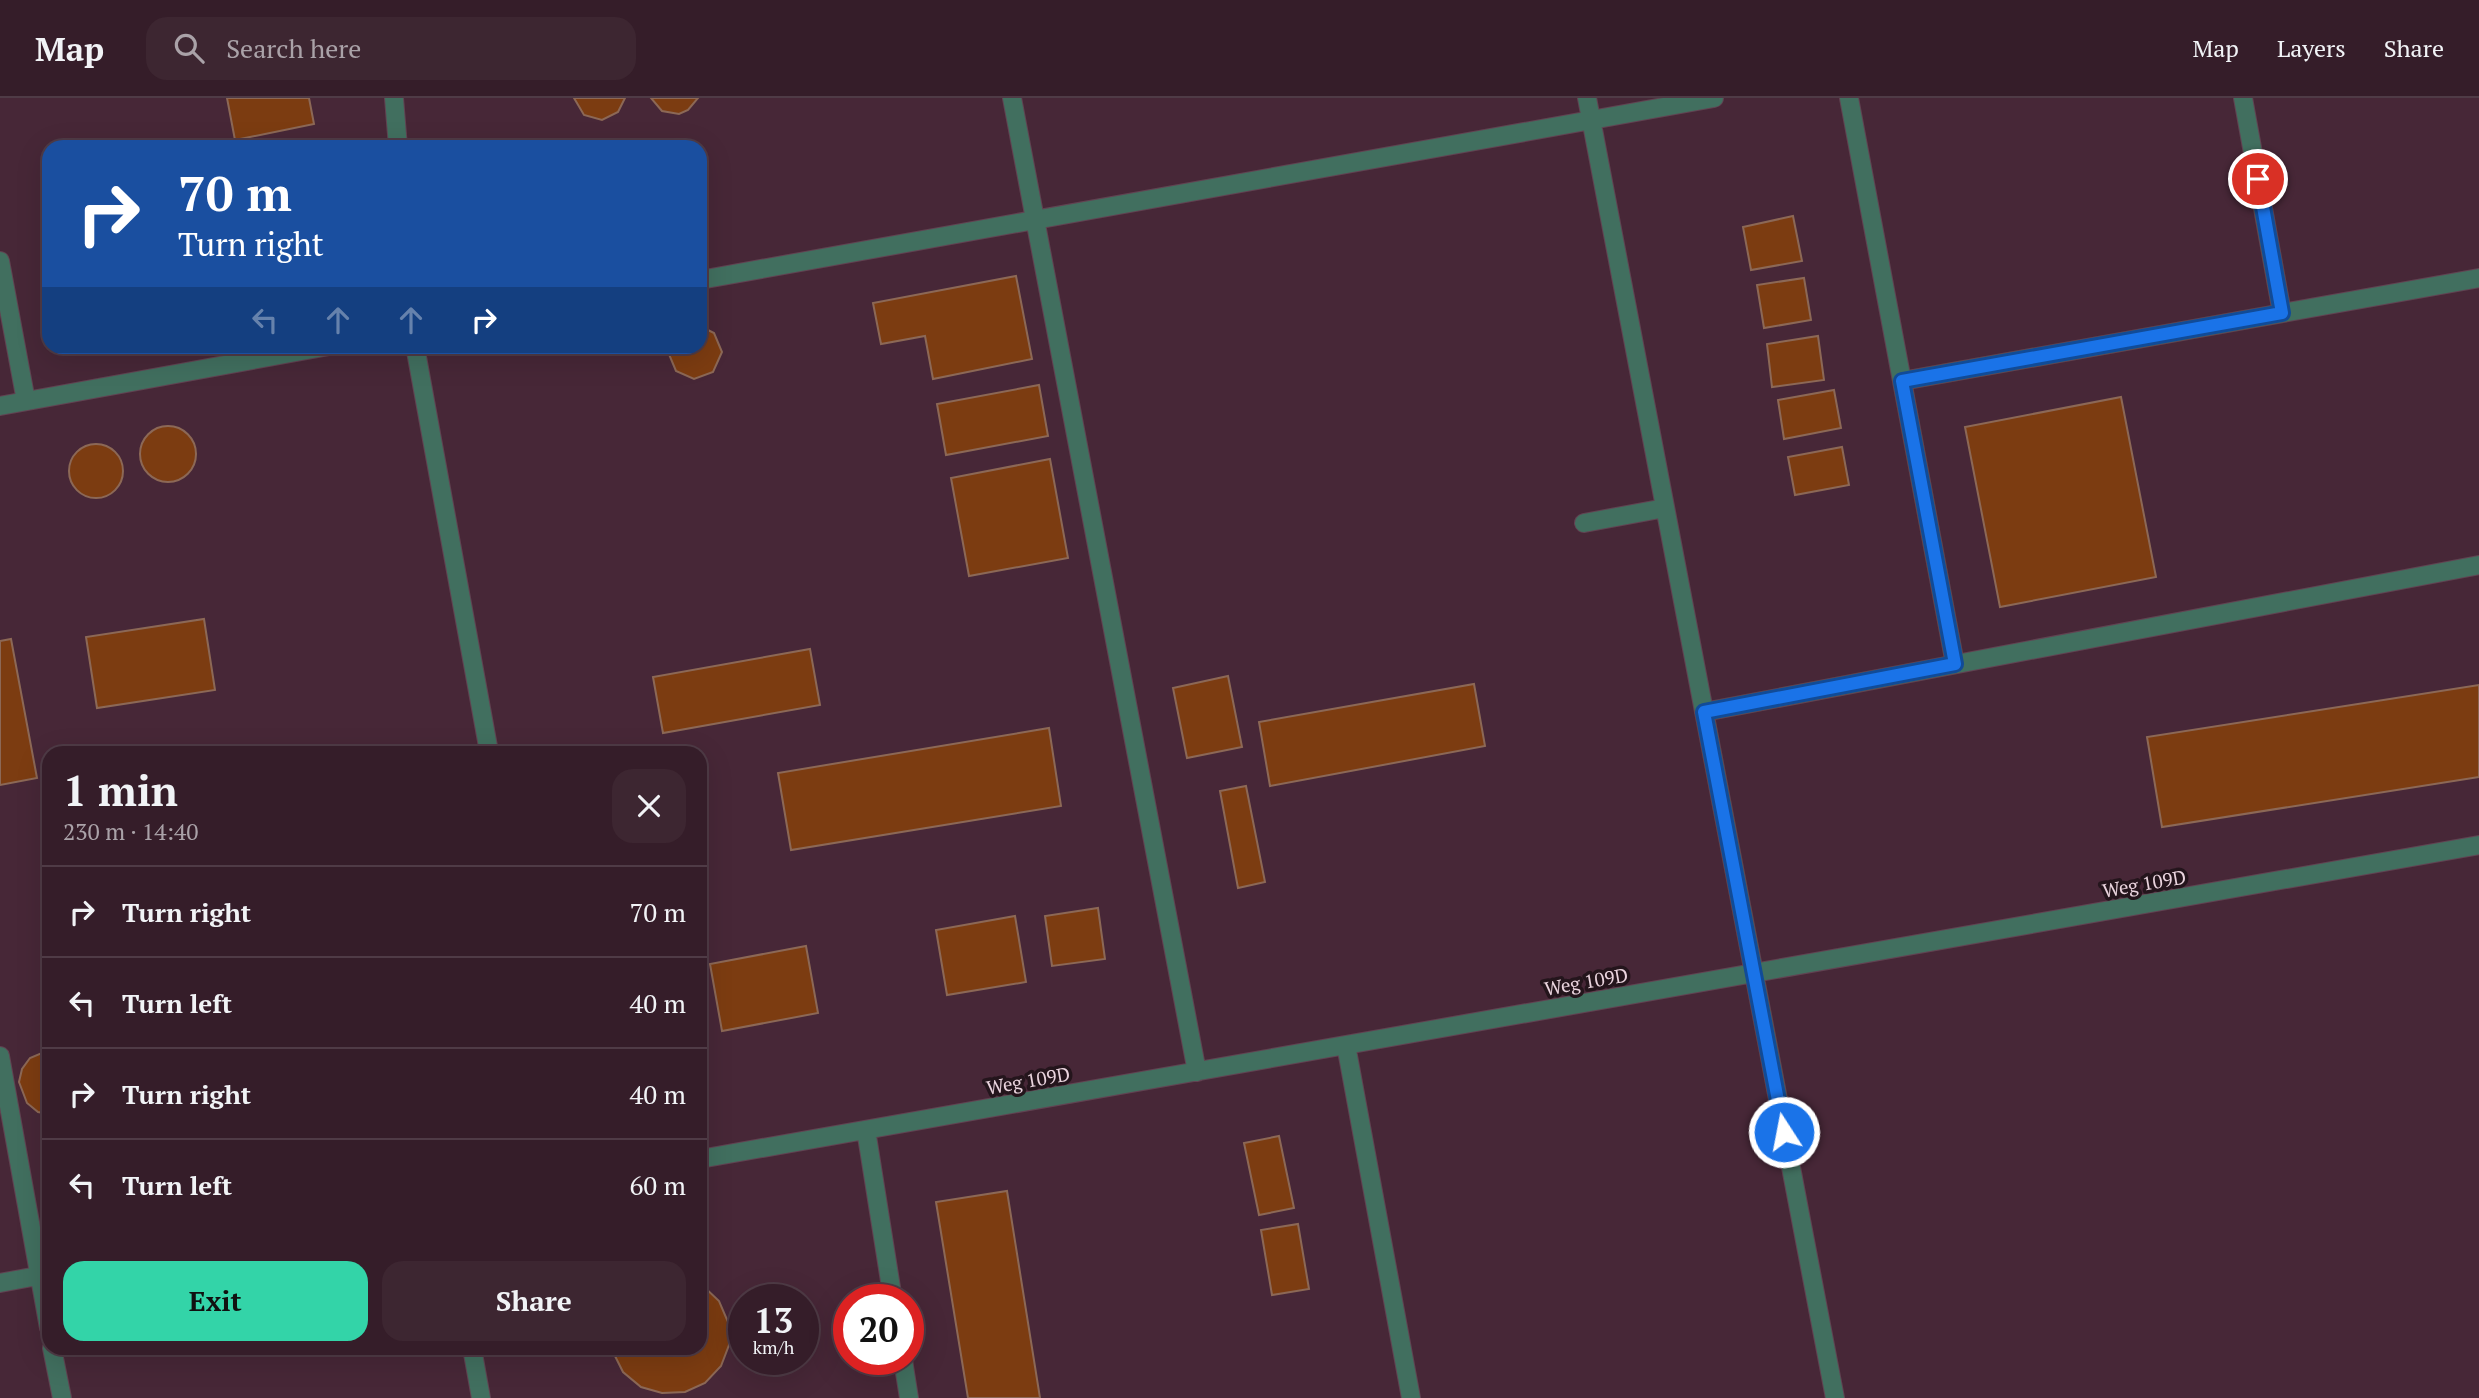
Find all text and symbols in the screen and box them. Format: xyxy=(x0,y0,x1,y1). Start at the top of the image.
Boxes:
search box xyxy=(146,17,636,80)
text: Map xyxy=(35,27,104,70)
icon: search xyxy=(170,29,208,67)
text: Search here xyxy=(226,31,361,65)
text: Map xyxy=(2192,32,2239,64)
text: Layers xyxy=(2277,32,2346,64)
text: Share xyxy=(2384,32,2444,64)
pin xyxy=(2228,149,2288,209)
text: 70 m xyxy=(178,160,292,225)
icon: arrive xyxy=(2239,160,2277,198)
icon: right xyxy=(63,168,154,259)
text: Turn right xyxy=(178,223,324,265)
icon: left xyxy=(246,301,284,339)
icon: ahead xyxy=(319,301,357,339)
icon: ahead xyxy=(392,301,430,339)
icon: right xyxy=(465,301,503,339)
text: 1 min xyxy=(63,762,178,818)
button: close xyxy=(612,769,686,843)
text: 230 m · 14:40 xyxy=(63,816,198,847)
street label: Weg 109D xyxy=(2100,863,2188,903)
icon: right xyxy=(63,893,101,931)
text: Turn right xyxy=(122,895,251,929)
text: 70 m xyxy=(630,895,686,929)
street label: Weg 109D xyxy=(1542,961,1630,1001)
icon: left xyxy=(63,984,101,1022)
text: Turn left xyxy=(122,986,232,1020)
text: 40 m xyxy=(630,986,686,1020)
street label: Weg 109D xyxy=(984,1060,1072,1100)
icon: right xyxy=(63,1075,101,1113)
text: Turn right xyxy=(122,1077,251,1111)
text: 40 m xyxy=(630,1077,686,1111)
position arrow xyxy=(1747,1095,1821,1169)
icon: left xyxy=(63,1166,101,1204)
text: Turn left xyxy=(122,1168,232,1202)
text: 60 m xyxy=(630,1168,686,1202)
button: Exit xyxy=(63,1261,368,1341)
button: Share xyxy=(382,1261,686,1341)
speed limit sign: 20 xyxy=(833,1284,924,1375)
text: 13 xyxy=(754,1297,793,1343)
text: km/h xyxy=(753,1335,794,1359)

